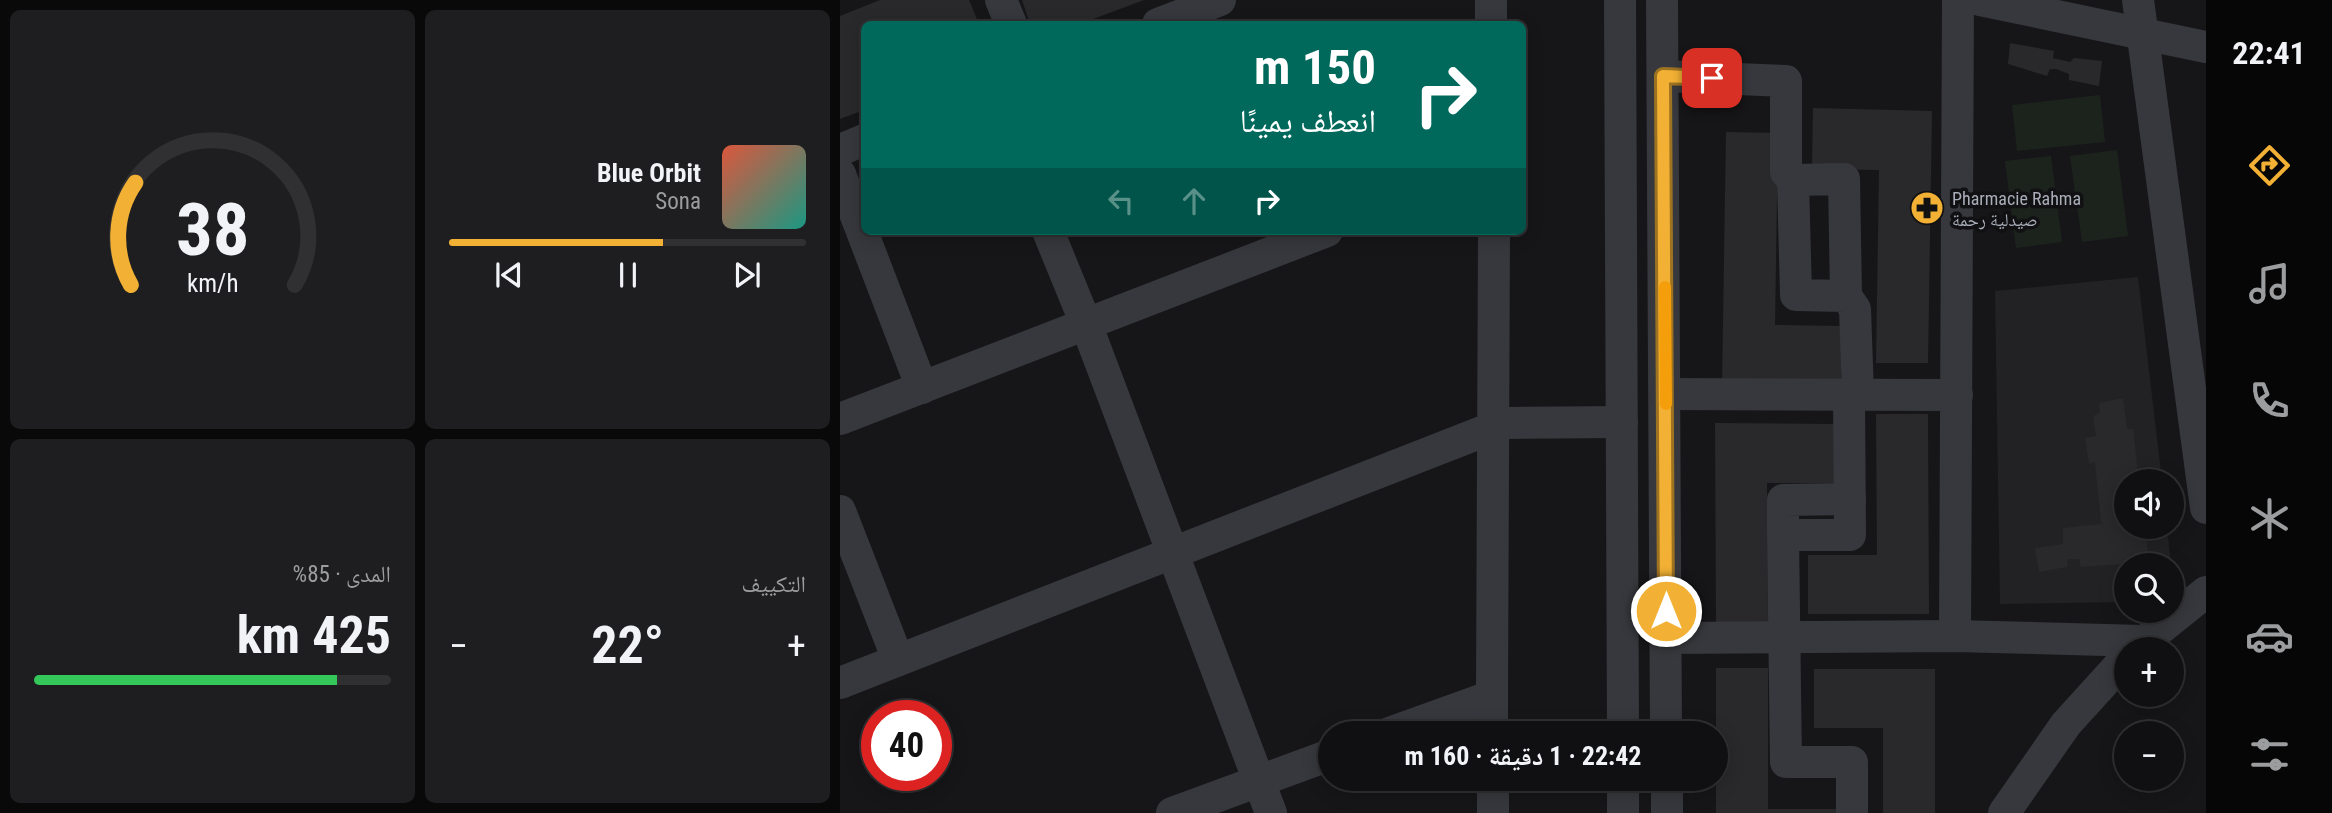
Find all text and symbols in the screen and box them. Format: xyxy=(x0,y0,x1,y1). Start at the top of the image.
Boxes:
text: 22:41 xyxy=(2232,34,2306,72)
text: 150 m xyxy=(1254,39,1376,96)
pin xyxy=(1682,48,1742,108)
icon: right xyxy=(1400,49,1491,140)
icon: arrive xyxy=(1693,59,1731,97)
text: انعطف يمينًا xyxy=(1240,102,1376,140)
icon: directions xyxy=(2245,141,2294,190)
text: Blue Orbit xyxy=(597,158,701,188)
icon: left xyxy=(1102,182,1140,220)
icon: ahead xyxy=(1175,182,1213,220)
icon: right xyxy=(1248,182,1286,220)
text: 38 xyxy=(176,188,249,274)
text: Sona xyxy=(655,188,701,215)
place label: Pharmacie Rahma صيدلية رحمة xyxy=(1952,188,2081,230)
pharmacy icon: Pharmacie Rahma صيدلية رحمة xyxy=(1908,189,1946,227)
icon: previous xyxy=(490,256,528,294)
icon: pause xyxy=(609,256,647,294)
icon: next xyxy=(728,256,766,294)
icon: music xyxy=(2245,259,2294,308)
text: km/h xyxy=(187,269,238,298)
icon: phone xyxy=(2245,376,2294,425)
map controls xyxy=(2114,469,2184,791)
button: sound xyxy=(2114,469,2184,539)
icon: climate xyxy=(2245,494,2294,543)
button: search xyxy=(2114,553,2184,623)
text: المدى · 85% xyxy=(293,561,391,588)
text: التكييف xyxy=(741,571,806,598)
position arrow xyxy=(1629,574,1703,648)
text: 425 km xyxy=(237,605,391,666)
icon: car xyxy=(2245,612,2294,661)
text: 22° xyxy=(591,615,664,676)
text: − xyxy=(449,624,468,668)
text: + xyxy=(787,624,806,668)
button: + xyxy=(2114,637,2184,707)
speed limit sign: 40 xyxy=(861,700,952,791)
button: − xyxy=(2114,721,2184,791)
icon: filters xyxy=(2245,730,2294,779)
text: 22:42 · 1 دقيقة · 160 m xyxy=(1405,741,1641,771)

